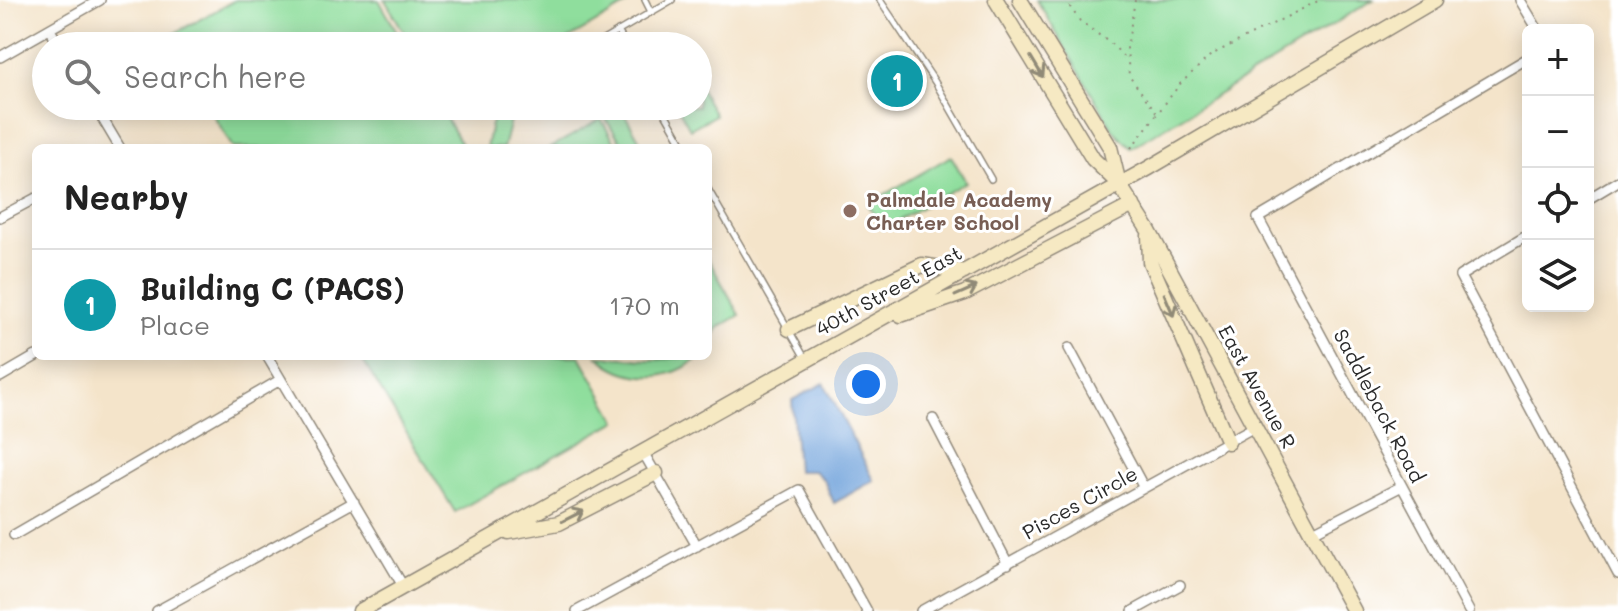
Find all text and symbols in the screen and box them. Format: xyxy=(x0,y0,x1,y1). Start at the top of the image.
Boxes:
map controls xyxy=(1522,24,1594,312)
button: + xyxy=(1522,24,1594,96)
search box xyxy=(32,32,712,120)
pin: 1 xyxy=(871,51,923,111)
icon: search xyxy=(60,54,104,98)
one-way arrow xyxy=(1029,55,1045,78)
text: Search here xyxy=(124,56,307,96)
button: − xyxy=(1522,96,1594,168)
button: locate xyxy=(1522,168,1594,240)
text: Nearby xyxy=(64,174,189,219)
place label: Palmdale Academy Charter School xyxy=(866,186,1052,235)
marker: Palmdale Academy Charter School xyxy=(841,202,859,220)
street label: 40th Street East xyxy=(811,239,966,341)
button: layers xyxy=(1522,240,1594,312)
text: Building C (PACS) xyxy=(140,268,405,308)
one-way arrow xyxy=(954,283,978,298)
text: 1 xyxy=(84,288,96,322)
text: 170 m xyxy=(609,288,680,322)
one-way arrow xyxy=(1163,292,1178,317)
text: Place xyxy=(140,308,210,342)
street label: East Avenue R xyxy=(1213,320,1303,453)
street label: Saddleback Road xyxy=(1328,324,1431,487)
your location xyxy=(846,364,886,404)
street label: Pisces Circle xyxy=(1017,460,1142,545)
one-way arrow xyxy=(560,508,584,524)

